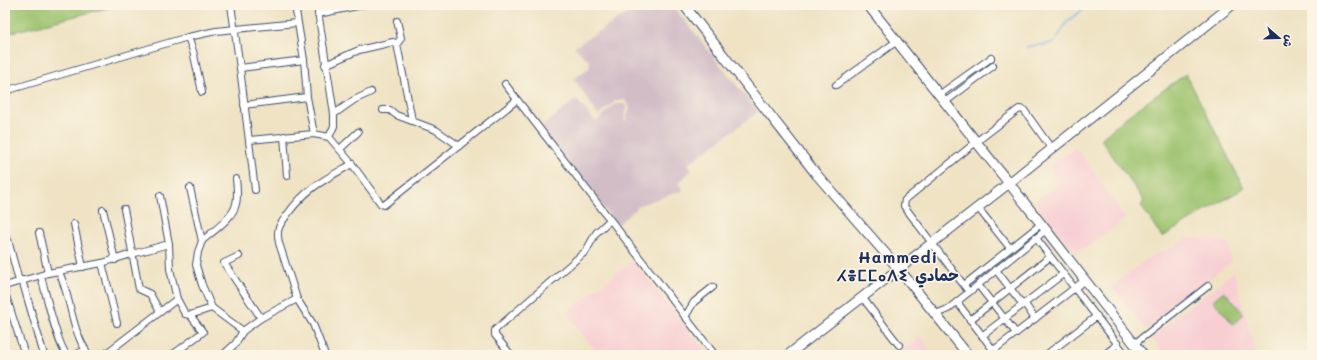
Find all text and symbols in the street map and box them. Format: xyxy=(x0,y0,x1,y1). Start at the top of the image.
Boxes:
north arrow xyxy=(1259,18,1299,58)
text: ش xyxy=(1280,33,1298,50)
district label: Hammedi ⵃⴻⵎⵎⴰⴷⵉ حمادي xyxy=(836,246,959,288)

